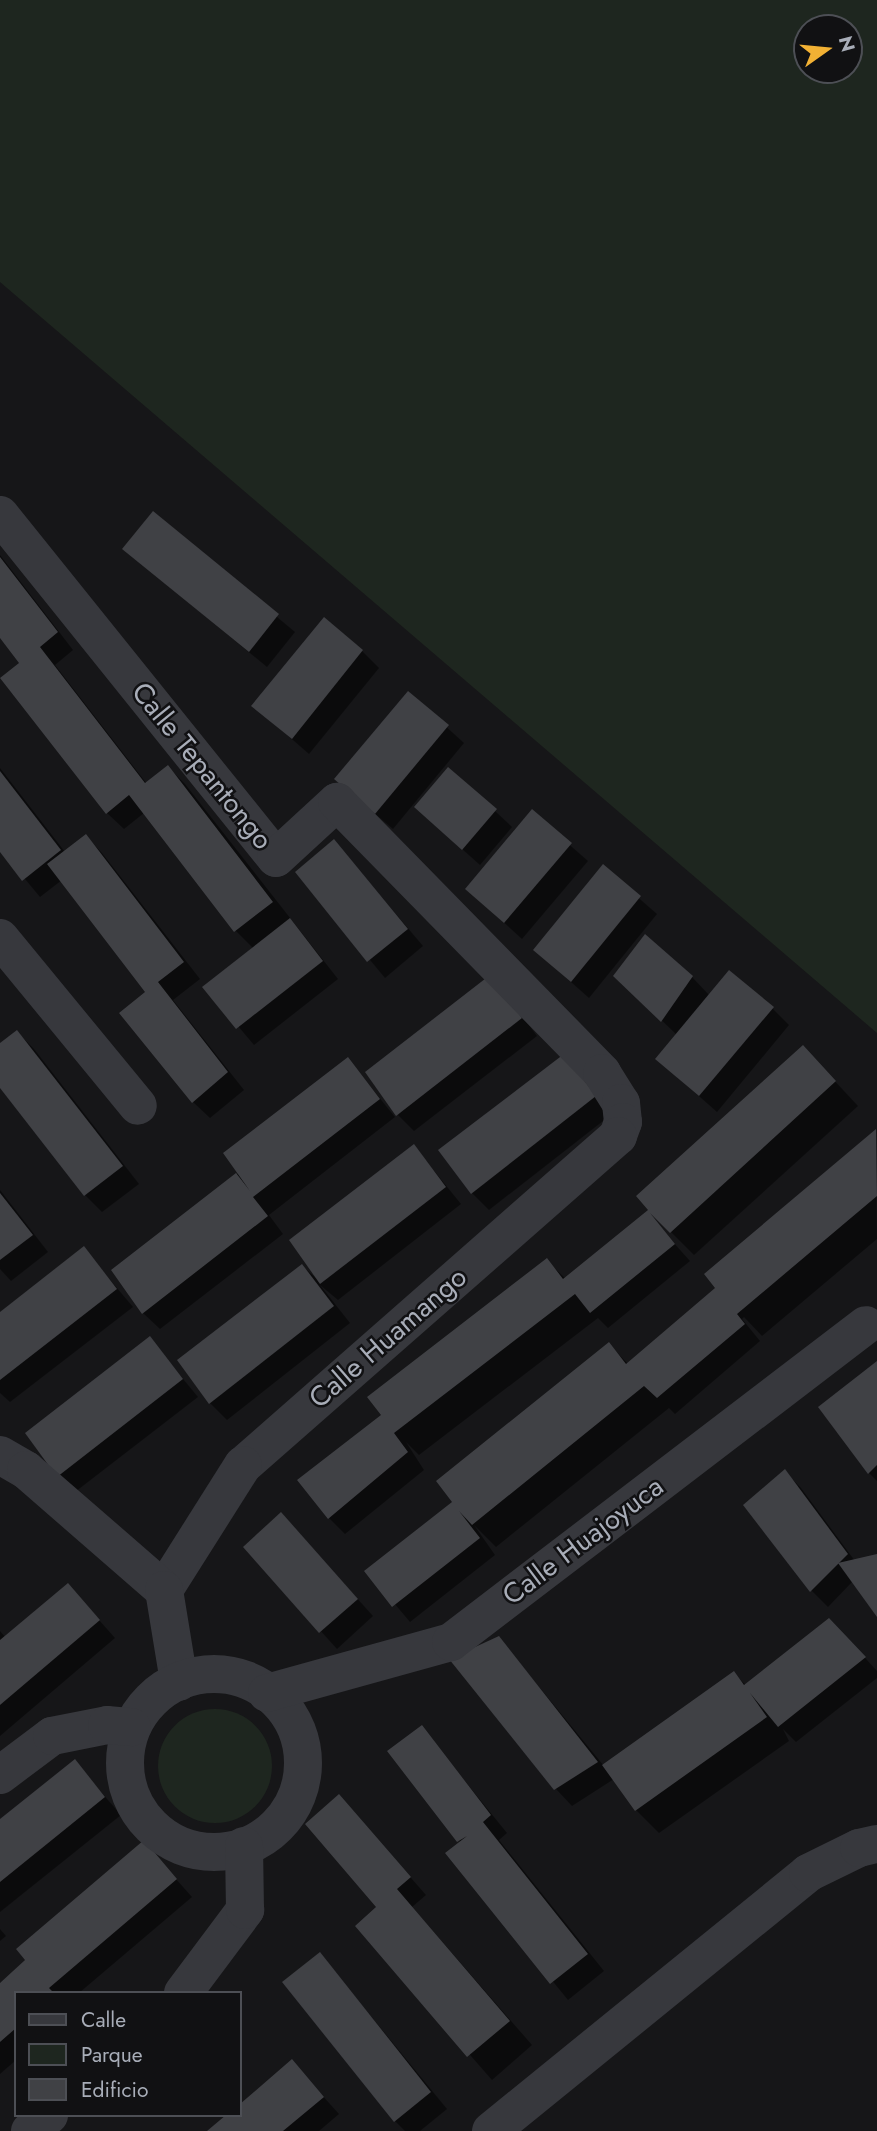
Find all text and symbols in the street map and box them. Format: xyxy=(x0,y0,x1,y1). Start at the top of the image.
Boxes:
north arrow xyxy=(793,14,863,84)
text: N xyxy=(832,33,862,55)
street label: Calle Tepantongo xyxy=(124,676,280,856)
street label: Calle Huamango xyxy=(302,1260,474,1416)
street label: Calle Huajoyuca xyxy=(496,1470,670,1612)
legend xyxy=(14,1991,242,2117)
text: Calle xyxy=(81,2005,126,2035)
text: Parque xyxy=(81,2040,143,2070)
text: Edificio xyxy=(81,2075,148,2105)

